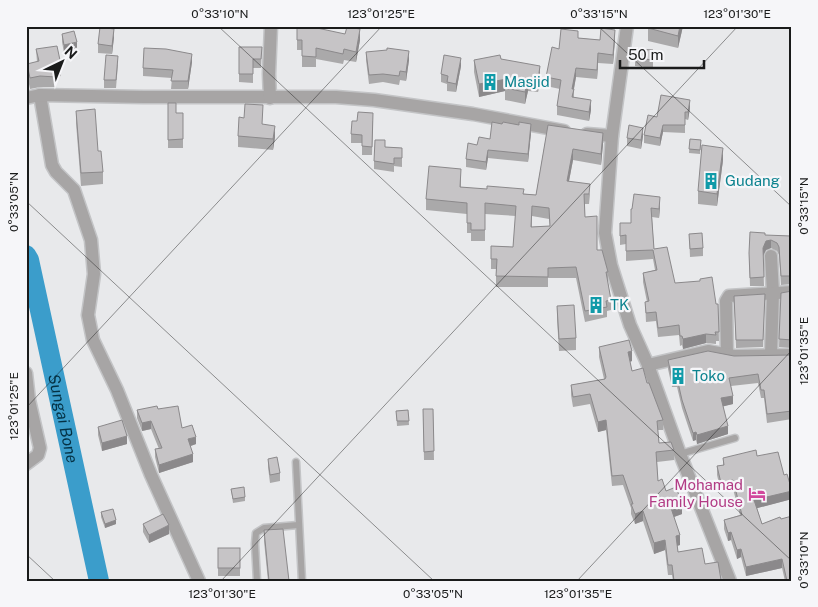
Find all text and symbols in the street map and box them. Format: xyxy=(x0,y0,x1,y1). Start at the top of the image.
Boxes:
text: 0°33'10"N xyxy=(191,7,249,21)
text: 123°01'25"E xyxy=(347,7,415,21)
text: 0°33'15"N xyxy=(570,7,628,21)
text: 123°01'30"E xyxy=(703,7,771,21)
north arrow xyxy=(38,38,88,88)
scale bar xyxy=(620,38,704,70)
text: N xyxy=(61,43,80,62)
text: 50 m xyxy=(628,46,663,63)
building icon: Masjid xyxy=(480,72,500,92)
place label: Masjid xyxy=(504,73,550,90)
building icon: Gudang xyxy=(701,171,721,191)
text: 0°33'05"N xyxy=(7,172,21,232)
place label: Gudang xyxy=(725,172,780,189)
text: 0°33'15"N xyxy=(797,177,811,235)
building icon: TK xyxy=(586,295,606,315)
place label: TK xyxy=(610,296,629,313)
text: 123°01'35"E xyxy=(797,317,811,385)
building icon: Toko xyxy=(668,366,688,386)
place label: Toko xyxy=(692,367,725,384)
text: 123°01'25"E xyxy=(7,372,21,440)
water label: Sungai Bone xyxy=(44,372,82,465)
place label: Mohamad Family House xyxy=(649,476,743,510)
hotel icon: Mohamad Family House xyxy=(747,484,767,504)
text: 0°33'10"N xyxy=(797,531,811,589)
text: 123°01'30"E xyxy=(188,587,256,601)
text: 0°33'05"N xyxy=(403,587,463,601)
text: 123°01'35"E xyxy=(544,587,612,601)

